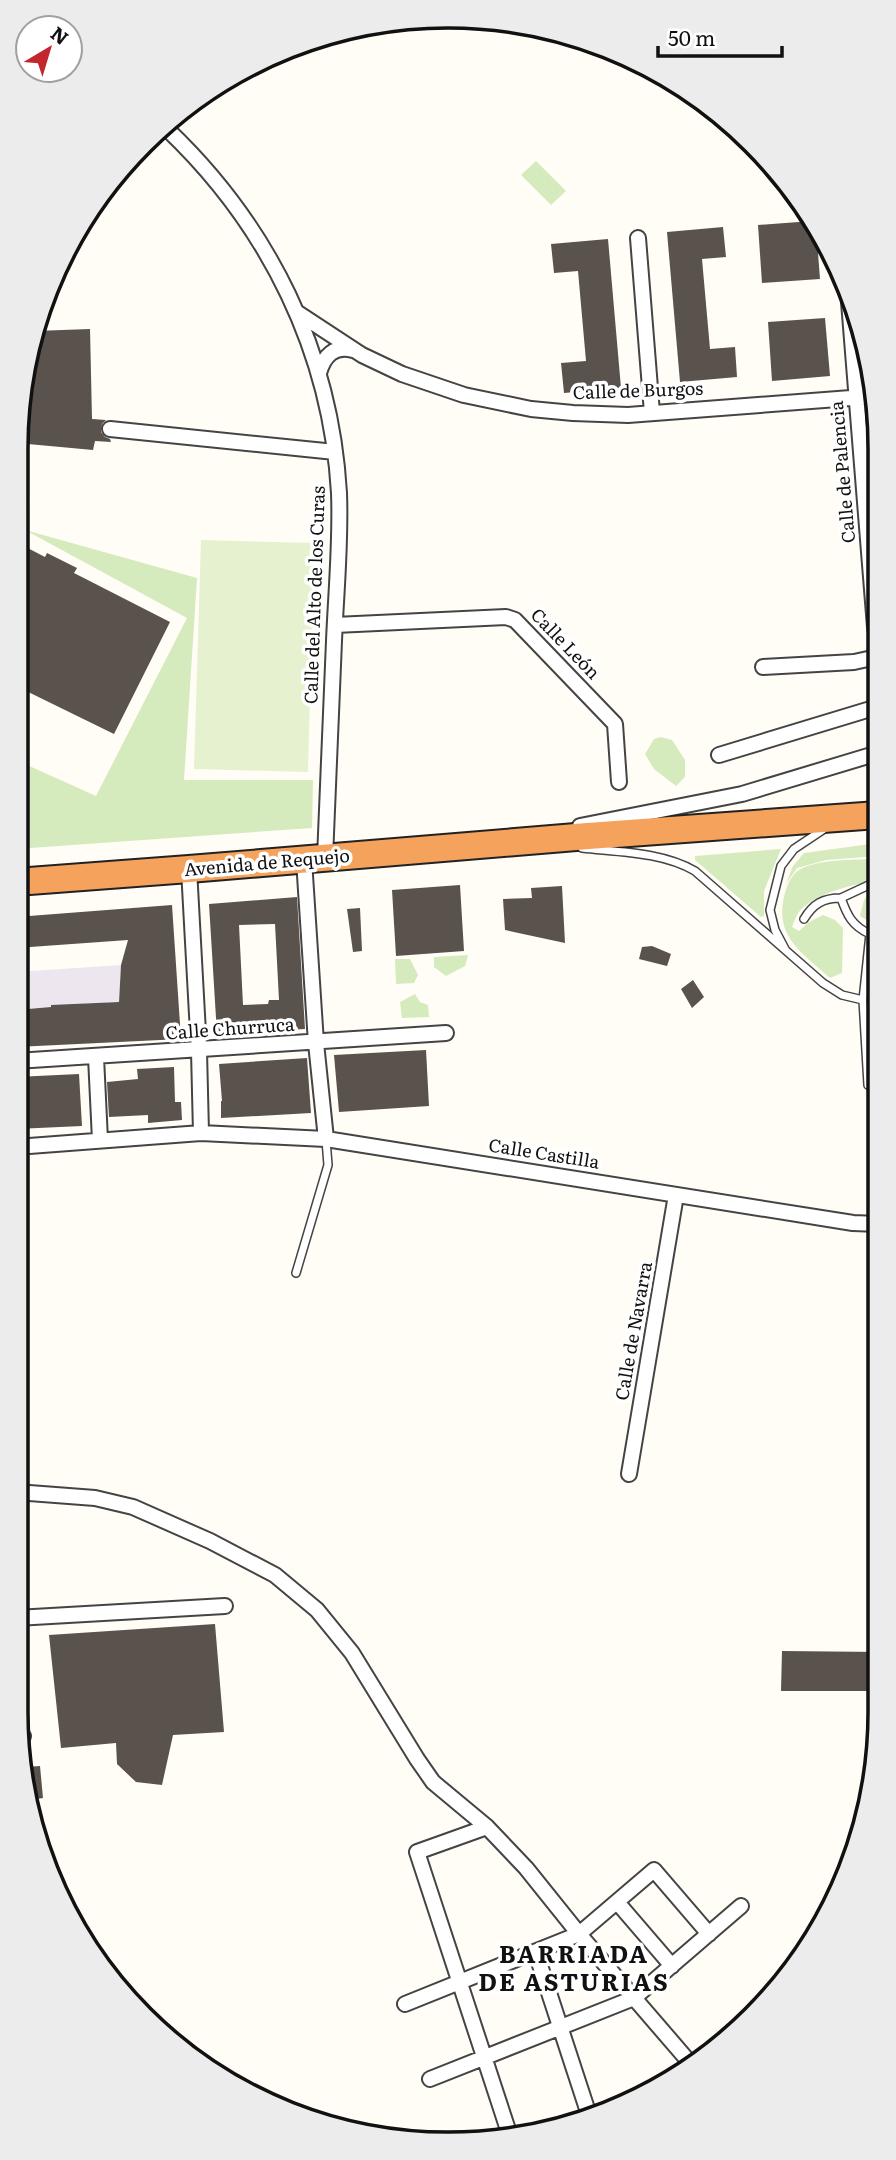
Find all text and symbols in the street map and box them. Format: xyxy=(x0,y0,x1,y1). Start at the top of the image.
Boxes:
north arrow xyxy=(14,14,84,84)
scale bar xyxy=(658,14,782,58)
text: N xyxy=(45,19,75,51)
text: 50 m xyxy=(668,21,715,52)
street label: Calle de Burgos xyxy=(572,374,704,405)
street label: Calle de Palencia xyxy=(822,400,861,544)
street label: Calle del Alto de los Curas xyxy=(296,485,331,705)
street label: Calle León xyxy=(525,601,607,685)
street label: Avenida de Requejo xyxy=(183,841,351,882)
street label: Calle Churruca xyxy=(164,1010,296,1045)
street label: Calle Castilla xyxy=(487,1130,602,1175)
street label: Calle de Navarra xyxy=(607,1259,658,1402)
district label: BARRIADA DE ASTURIAS xyxy=(478,1935,670,1998)

